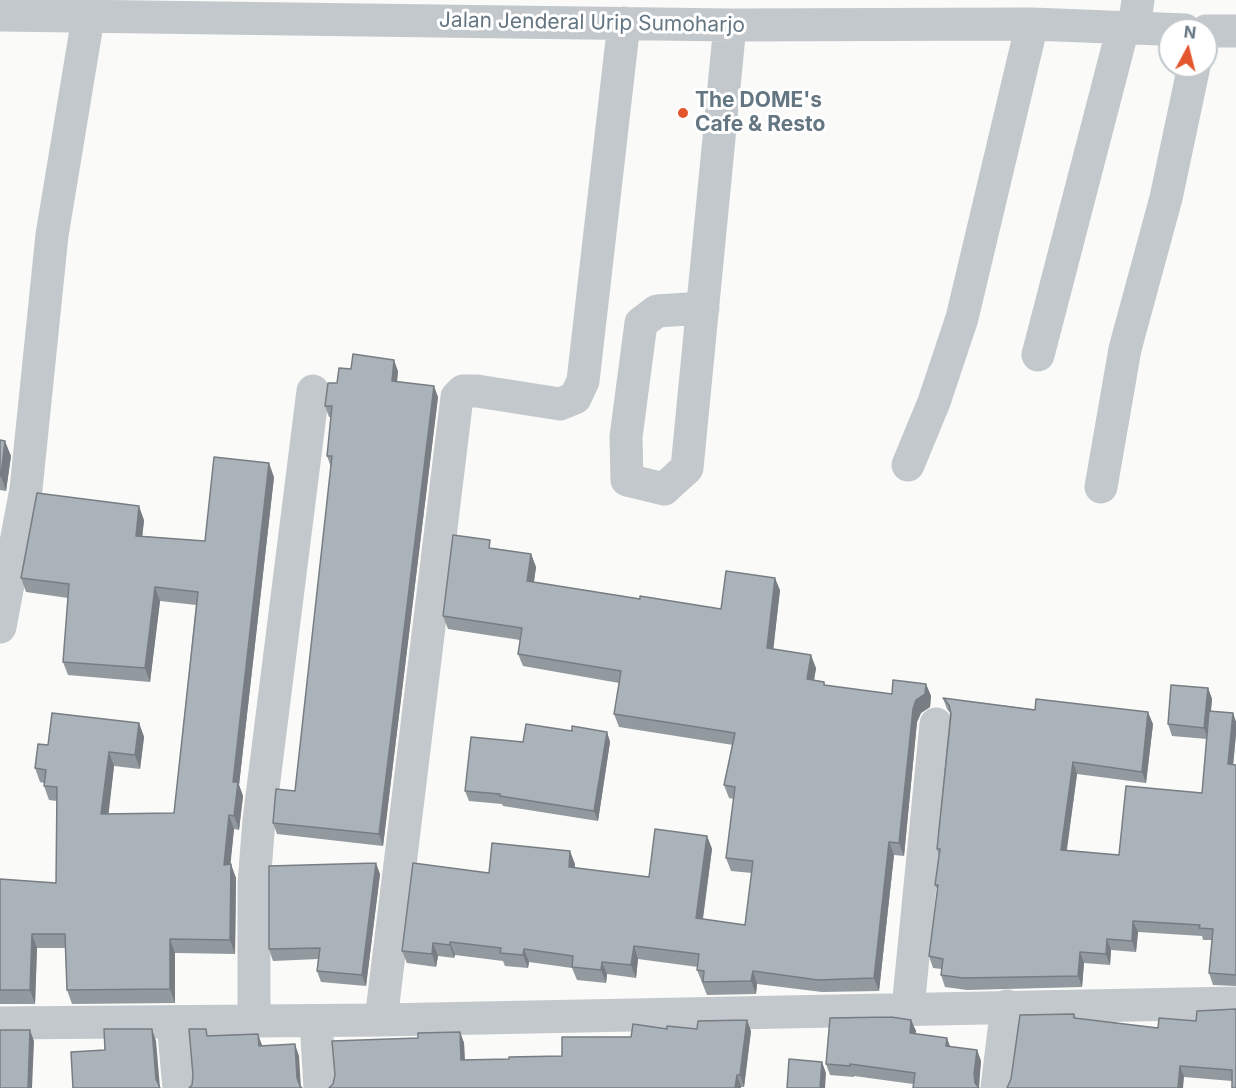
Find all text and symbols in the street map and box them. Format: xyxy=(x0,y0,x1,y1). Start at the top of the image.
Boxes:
street label: Jalan Jenderal Urip Sumoharjo xyxy=(439,8,745,38)
north arrow xyxy=(1158,18,1218,78)
text: N xyxy=(1183,21,1197,43)
place label: The DOME's Cafe & Resto xyxy=(695,88,825,138)
marker: The DOME's Cafe & Resto xyxy=(676,106,690,120)

